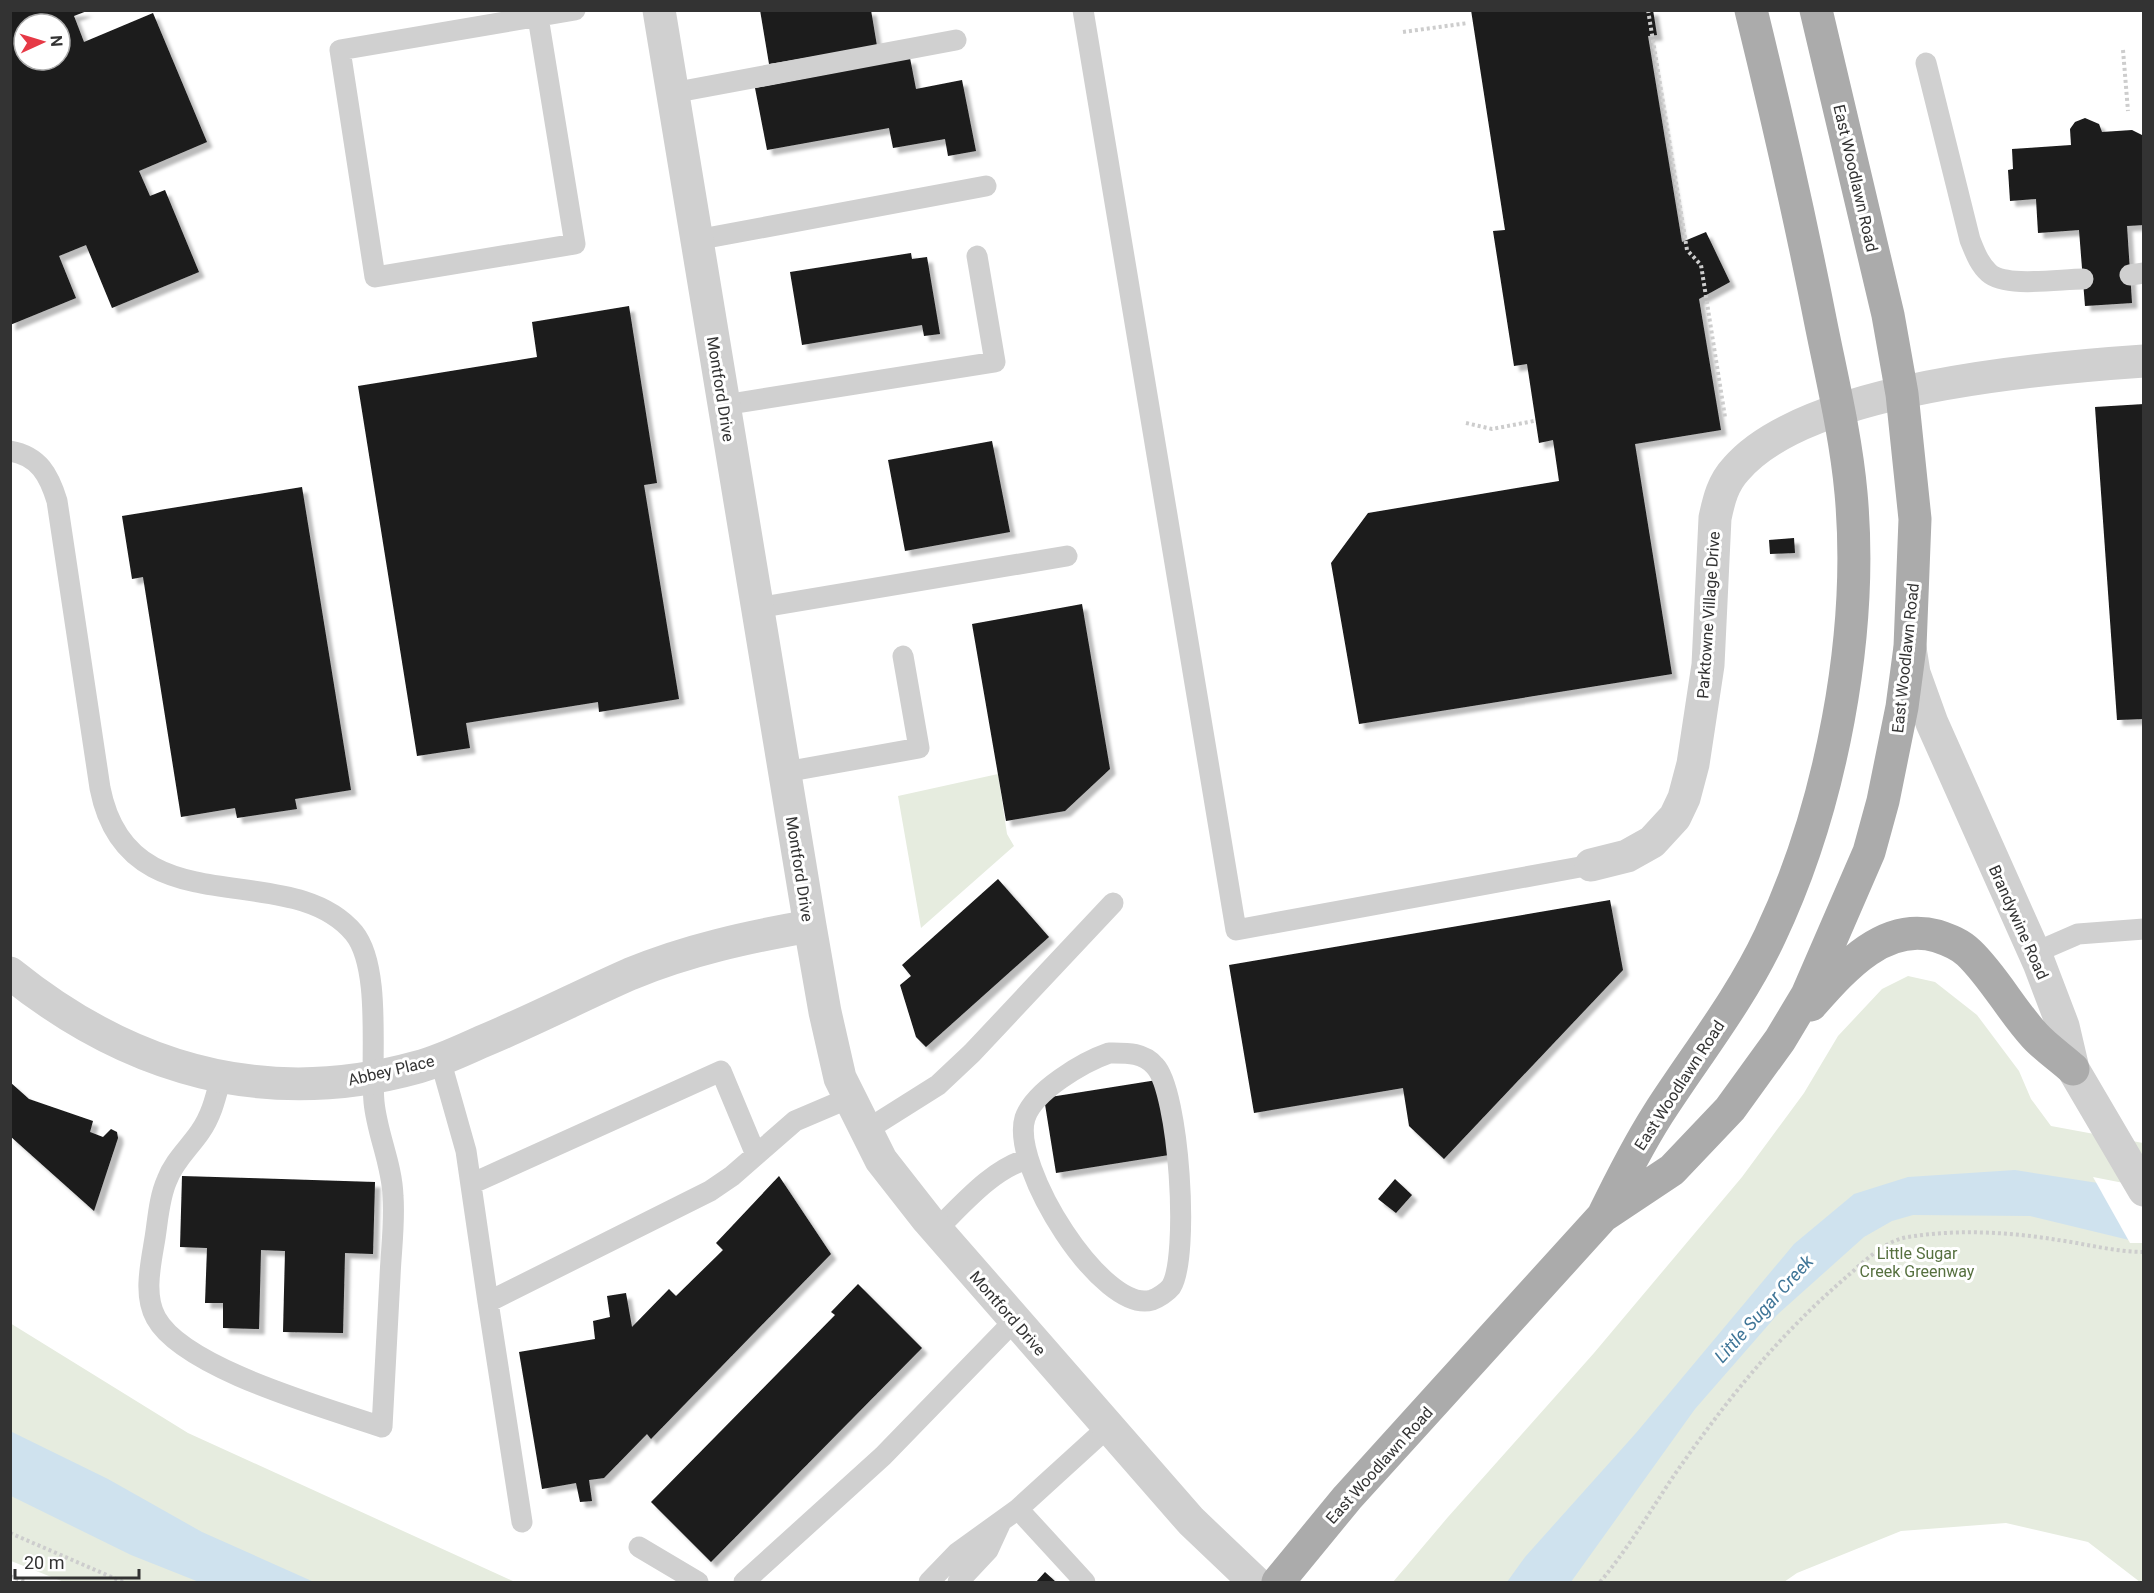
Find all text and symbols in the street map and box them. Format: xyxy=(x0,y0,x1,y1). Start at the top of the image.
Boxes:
north arrow xyxy=(12,12,72,72)
text: N xyxy=(47,35,66,47)
street label: East Woodlawn Road xyxy=(1829,103,1882,254)
street label: Montford Drive xyxy=(703,335,738,443)
street label: Parktowne Village Drive xyxy=(1693,531,1724,699)
street label: East Woodlawn Road xyxy=(1888,582,1923,734)
street label: Montford Drive xyxy=(782,815,817,923)
street label: Brandywine Road xyxy=(1985,862,2052,982)
street label: East Woodlawn Road xyxy=(1630,1017,1728,1154)
street label: Abbey Place xyxy=(346,1051,436,1090)
park label: Little Sugar Creek Greenway xyxy=(1860,1244,1975,1281)
water label: Little Sugar Creek xyxy=(1710,1250,1818,1367)
street label: Montford Drive xyxy=(966,1267,1050,1360)
street label: East Woodlawn Road xyxy=(1322,1403,1437,1528)
scale bar xyxy=(15,1542,140,1580)
text: 20 m xyxy=(24,1552,64,1573)

